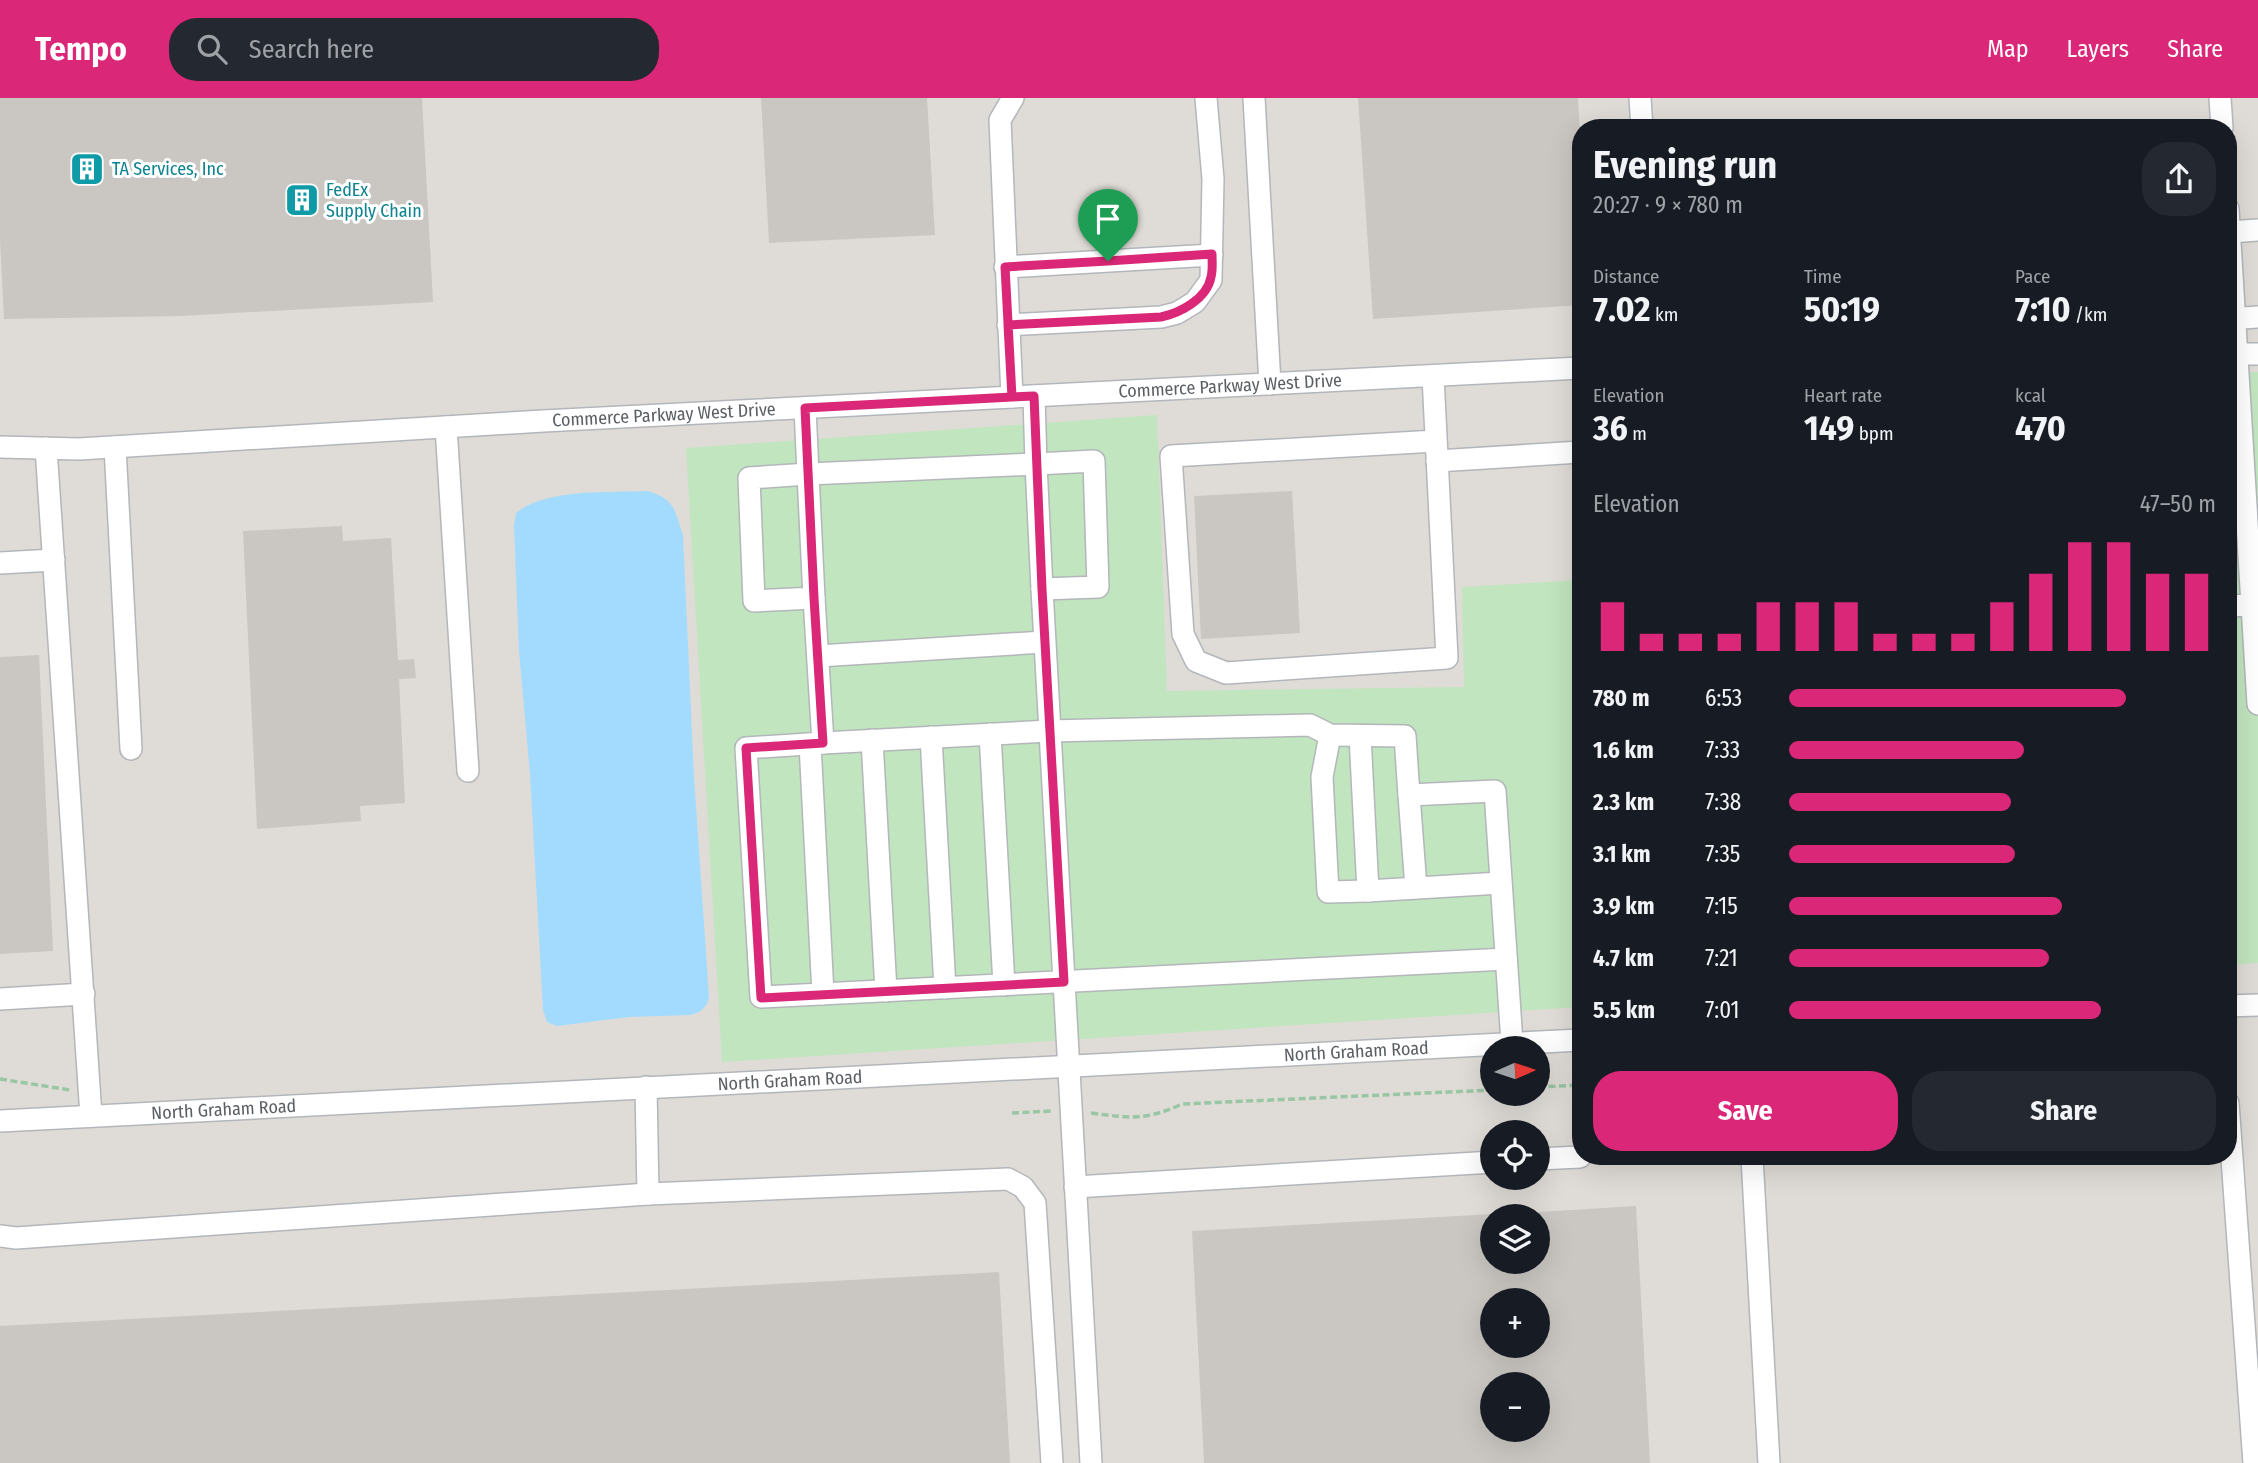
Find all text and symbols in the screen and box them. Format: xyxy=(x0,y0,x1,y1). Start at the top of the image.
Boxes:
search box xyxy=(169,18,659,81)
text: Tempo xyxy=(35,29,127,69)
icon: search xyxy=(193,30,231,68)
text: Search here xyxy=(249,34,374,65)
text: Map xyxy=(1987,35,2029,63)
text: Layers xyxy=(2067,35,2129,63)
text: Share xyxy=(2167,35,2223,63)
text: Evening run xyxy=(1593,142,1777,188)
button: share xyxy=(2142,142,2216,216)
building icon: TA Services, Inc xyxy=(68,150,106,188)
place label: TA Services, Inc xyxy=(112,158,224,180)
place label: FedEx Supply Chain xyxy=(326,179,422,222)
building icon: FedEx Supply Chain xyxy=(283,181,321,219)
pin xyxy=(1078,189,1138,261)
text: 20:27 · 9 × 780 m xyxy=(1593,191,1743,219)
icon: arrive xyxy=(1089,200,1127,238)
text: Distance xyxy=(1593,265,1660,288)
text: Time xyxy=(1804,265,1842,288)
text: Pace xyxy=(2015,265,2050,288)
text: 7.02 xyxy=(1593,288,1650,330)
text: 50:19 xyxy=(1804,288,1880,330)
text: 7:10 xyxy=(2015,288,2071,330)
text: km xyxy=(1650,303,1678,326)
text: /km xyxy=(2071,303,2107,326)
street label: Commerce Parkway West Drive xyxy=(1118,369,1343,403)
text: Elevation xyxy=(1593,384,1665,407)
text: Heart rate xyxy=(1804,384,1882,407)
text: kcal xyxy=(2015,384,2046,407)
street label: Commerce Parkway West Drive xyxy=(552,398,776,432)
text: 36 xyxy=(1593,407,1628,449)
text: 149 xyxy=(1804,407,1854,449)
text: 470 xyxy=(2015,407,2066,449)
text: m xyxy=(1628,422,1647,445)
text: bpm xyxy=(1854,422,1894,445)
text: Elevation xyxy=(1593,490,1680,518)
text: 47–50 m xyxy=(2140,490,2216,518)
text: 780 m xyxy=(1593,684,1650,712)
text: 6:53 xyxy=(1705,684,1742,712)
text: 1.6 km xyxy=(1593,736,1654,764)
text: 7:33 xyxy=(1705,736,1740,764)
text: 2.3 km xyxy=(1593,788,1654,816)
text: 7:38 xyxy=(1705,788,1741,816)
text: 3.1 km xyxy=(1593,840,1651,868)
text: 7:35 xyxy=(1705,840,1740,868)
text: 3.9 km xyxy=(1593,892,1655,920)
text: 7:15 xyxy=(1705,892,1738,920)
text: 4.7 km xyxy=(1593,944,1654,972)
text: 7:21 xyxy=(1705,944,1738,972)
text: 5.5 km xyxy=(1593,996,1655,1024)
text: 7:01 xyxy=(1705,996,1740,1024)
north arrow xyxy=(1480,1036,1550,1106)
map controls xyxy=(1480,1036,1550,1442)
street label: North Graham Road xyxy=(1283,1037,1429,1066)
street label: North Graham Road xyxy=(717,1066,863,1095)
button: Save xyxy=(1593,1071,1898,1151)
button: Share xyxy=(1912,1071,2216,1151)
street label: North Graham Road xyxy=(151,1095,297,1124)
button: locate xyxy=(1480,1120,1550,1190)
button: layers xyxy=(1480,1204,1550,1274)
button: + xyxy=(1480,1288,1550,1358)
button: − xyxy=(1480,1372,1550,1442)

